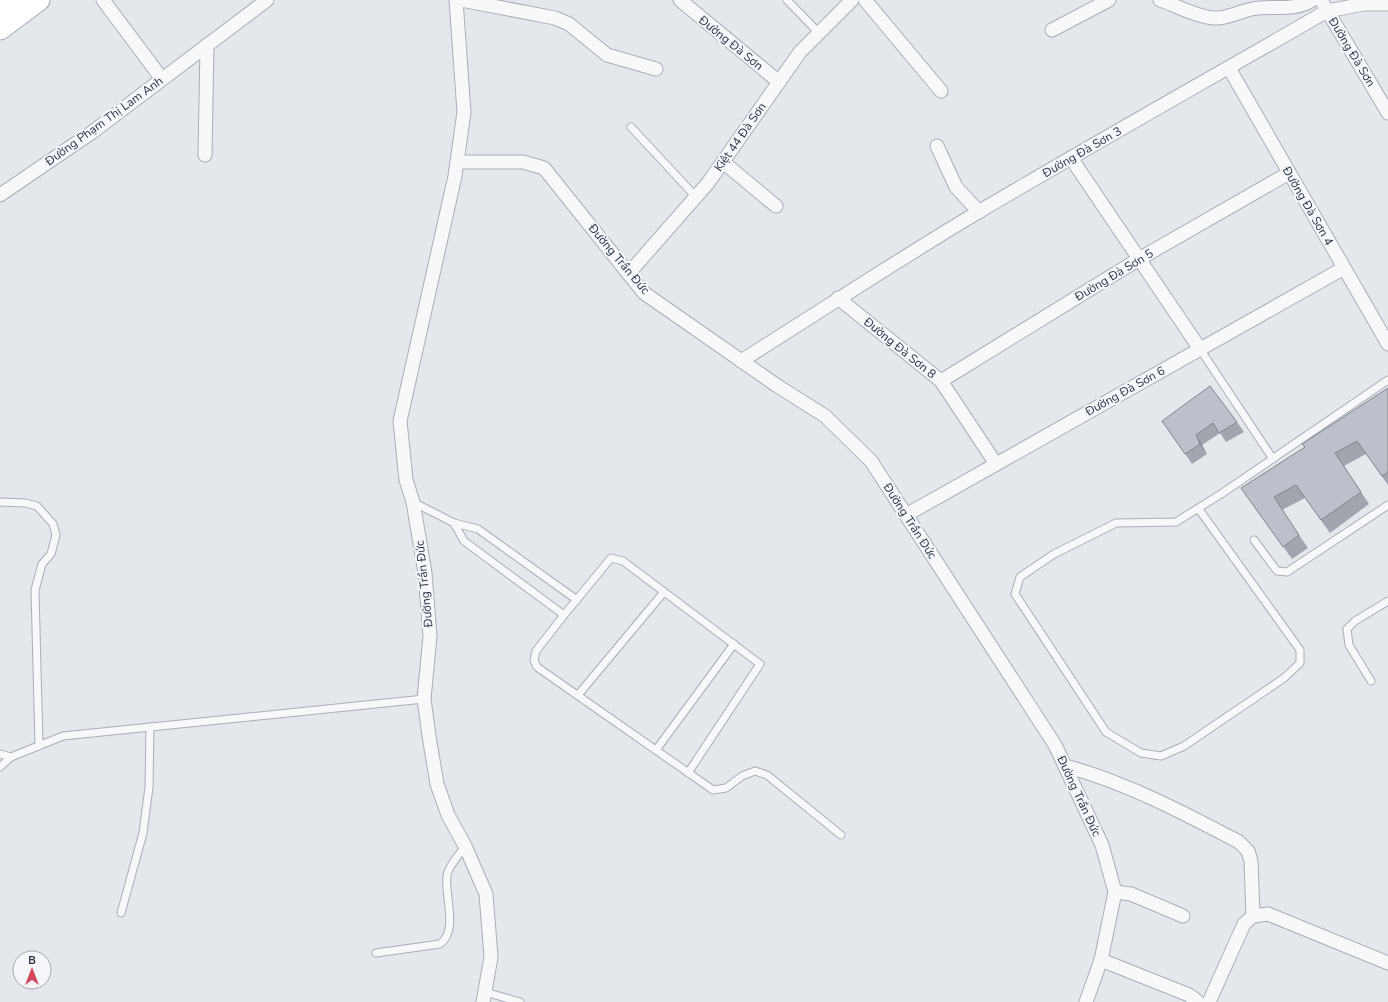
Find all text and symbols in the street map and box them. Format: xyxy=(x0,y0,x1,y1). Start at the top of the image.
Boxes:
street label: Đường Đà Sơn xyxy=(695,11,767,74)
street label: Đường Đà Sơn xyxy=(1324,13,1379,90)
street label: Đường Phạm Thị Lam Anh xyxy=(41,73,166,170)
street label: Kiệt 44 Đà Sơn xyxy=(710,99,770,175)
street label: Đường Đà Sơn 3 xyxy=(1039,123,1124,182)
street label: Đường Đà Sơn 4 xyxy=(1278,163,1337,248)
street label: Đường Trần Đức xyxy=(584,220,653,298)
street label: Đường Đà Sơn 5 xyxy=(1071,245,1156,305)
street label: Đường Đà Sơn 8 xyxy=(860,313,940,382)
street label: Đường Đà Sơn 6 xyxy=(1081,362,1168,420)
street label: Đường Trần Đức xyxy=(879,479,941,562)
street label: Đường Trần Đức xyxy=(411,539,437,629)
street label: Đường Trần Đức xyxy=(1053,752,1105,839)
north arrow xyxy=(12,950,52,990)
text: B xyxy=(28,953,36,968)

